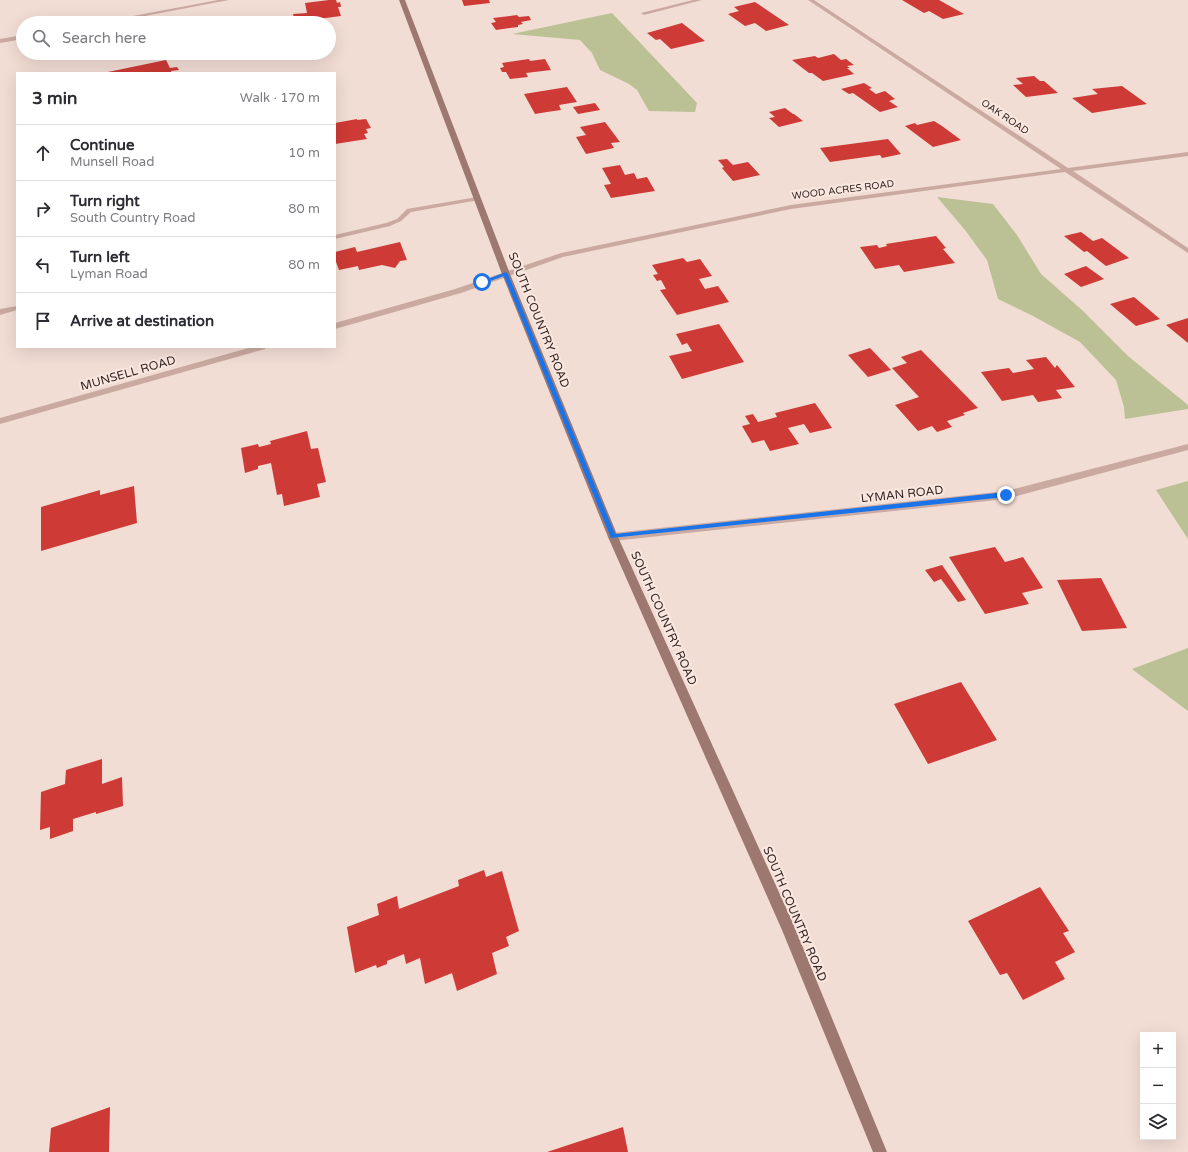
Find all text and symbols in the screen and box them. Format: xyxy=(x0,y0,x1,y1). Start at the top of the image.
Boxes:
search box xyxy=(16,16,336,60)
icon: search xyxy=(30,27,52,49)
text: Search here xyxy=(62,29,146,47)
text: 3 min xyxy=(32,88,77,109)
text: Walk · 170 m xyxy=(240,90,320,106)
street label: OAK ROAD xyxy=(979,97,1031,137)
text: Continue xyxy=(70,136,134,154)
icon: ahead xyxy=(32,142,54,164)
text: 10 m xyxy=(288,145,320,161)
text: Munsell Road xyxy=(70,154,154,170)
street label: WOOD ACRES ROAD xyxy=(791,178,895,202)
text: Turn right xyxy=(70,192,140,210)
icon: right xyxy=(32,198,54,220)
text: 80 m xyxy=(288,201,320,217)
text: South Country Road xyxy=(70,210,195,226)
text: Turn left xyxy=(70,248,130,266)
street label: SOUTH COUNTRY ROAD xyxy=(505,250,573,390)
icon: left xyxy=(32,254,54,276)
text: 80 m xyxy=(288,257,320,273)
text: Lyman Road xyxy=(70,266,148,282)
route start xyxy=(473,273,491,291)
icon: arrive xyxy=(32,310,54,332)
text: Arrive at destination xyxy=(70,312,214,330)
street label: MUNSELL ROAD xyxy=(79,353,177,393)
street label: LYMAN ROAD xyxy=(860,483,944,505)
route end xyxy=(997,486,1015,504)
street label: SOUTH COUNTRY ROAD xyxy=(628,549,700,687)
street label: SOUTH COUNTRY ROAD xyxy=(760,845,830,983)
map controls xyxy=(1140,1032,1176,1140)
button: + xyxy=(1140,1032,1176,1068)
button: − xyxy=(1140,1068,1176,1104)
button: layers xyxy=(1140,1104,1176,1140)

